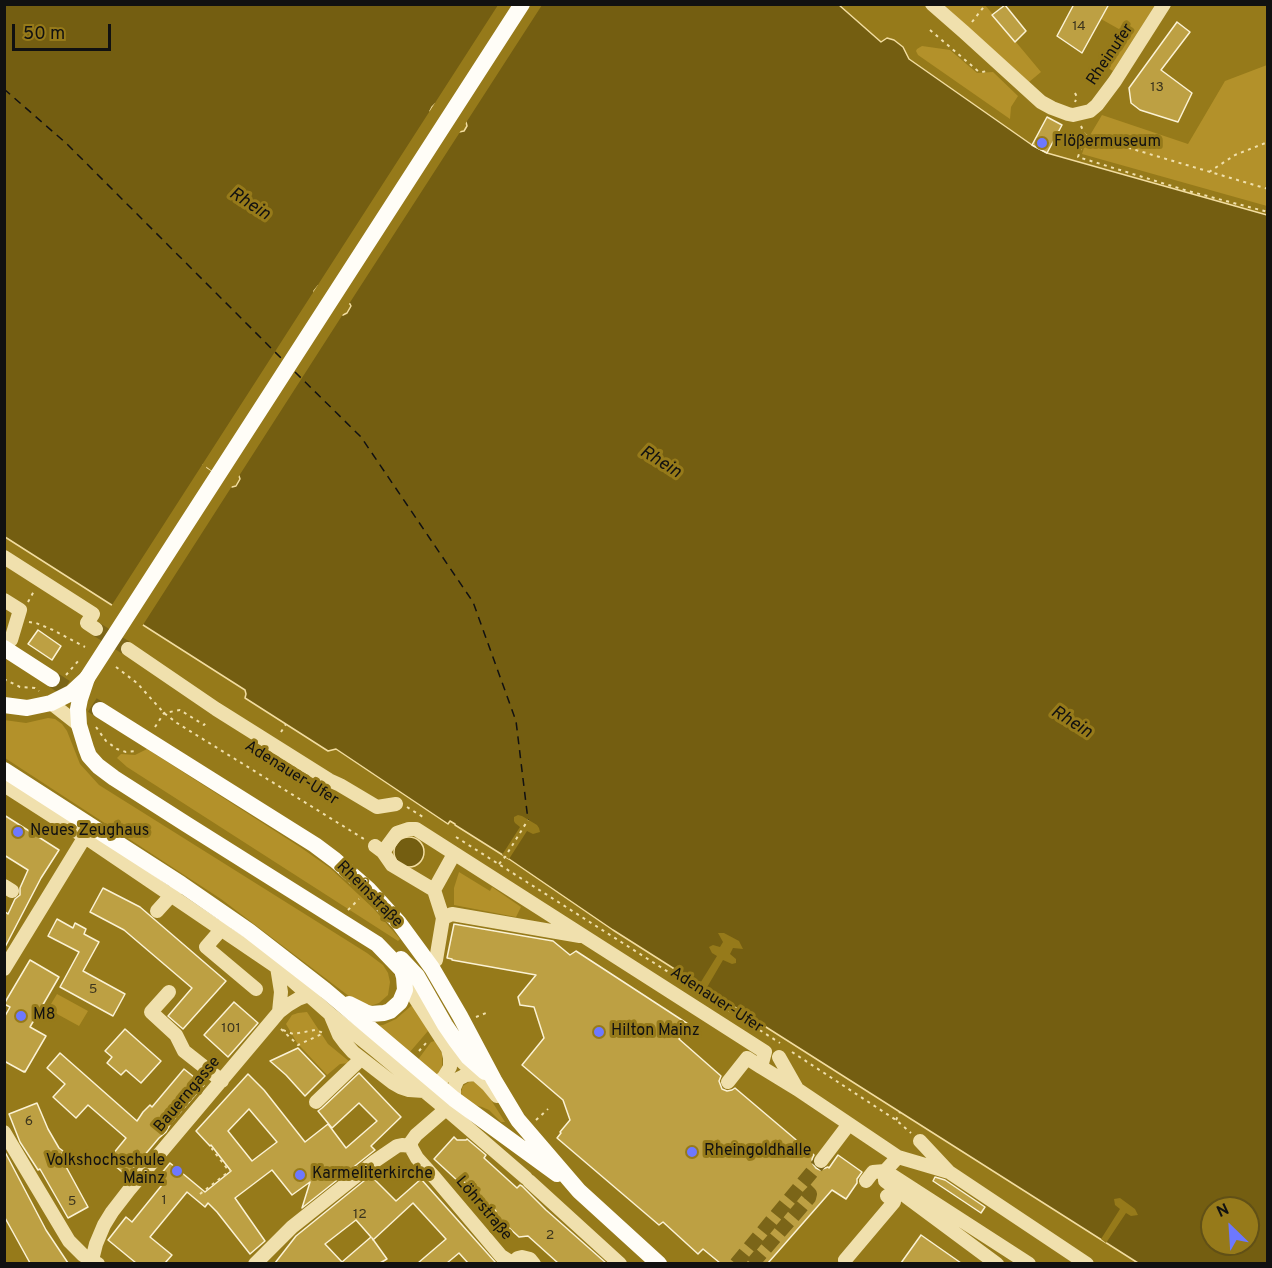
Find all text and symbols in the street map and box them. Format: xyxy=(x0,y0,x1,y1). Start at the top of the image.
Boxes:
scale bar xyxy=(15,12,114,50)
house number: 14 xyxy=(1072,19,1086,35)
street label: Rheinufer xyxy=(1083,20,1139,90)
text: 50 m xyxy=(23,23,65,46)
house number: 13 xyxy=(1150,80,1164,96)
place label: Flößermuseum xyxy=(1054,133,1161,153)
marker: Flößermuseum xyxy=(1035,136,1049,150)
water label: Rhein xyxy=(224,184,274,226)
water label: Rhein xyxy=(635,442,685,484)
water label: Rhein xyxy=(1046,702,1096,744)
street label: Adenauer-Ufer xyxy=(241,738,341,810)
place label: Neues Zeughaus xyxy=(30,822,149,842)
marker: Neues Zeughaus xyxy=(11,825,25,839)
street label: Rheinstraße xyxy=(332,858,406,932)
street label: Adenauer-Ufer xyxy=(666,964,766,1038)
house number: 5 xyxy=(89,982,97,998)
place label: M8 xyxy=(33,1006,56,1026)
marker: M8 xyxy=(14,1009,28,1023)
house number: 101 xyxy=(221,1021,241,1037)
place label: Hilton Mainz xyxy=(611,1022,700,1042)
marker: Hilton Mainz xyxy=(592,1025,606,1039)
street label: Bauerngasse xyxy=(151,1053,225,1137)
house number: 6 xyxy=(25,1114,33,1130)
place label: Rheingoldhalle xyxy=(704,1142,811,1162)
marker: Rheingoldhalle xyxy=(685,1145,699,1159)
place label: Volkshochschule Mainz xyxy=(46,1152,165,1190)
marker: Volkshochschule Mainz xyxy=(170,1164,184,1178)
place label: Karmeliterkirche xyxy=(312,1165,433,1185)
marker: Karmeliterkirche xyxy=(293,1168,307,1182)
street label: Löhrstraße xyxy=(451,1173,515,1245)
house number: 1 xyxy=(161,1193,167,1209)
house number: 5 xyxy=(68,1194,76,1210)
north arrow xyxy=(1200,1196,1260,1256)
text: N xyxy=(1214,1200,1233,1223)
house number: 12 xyxy=(353,1207,367,1223)
house number: 2 xyxy=(546,1228,554,1244)

